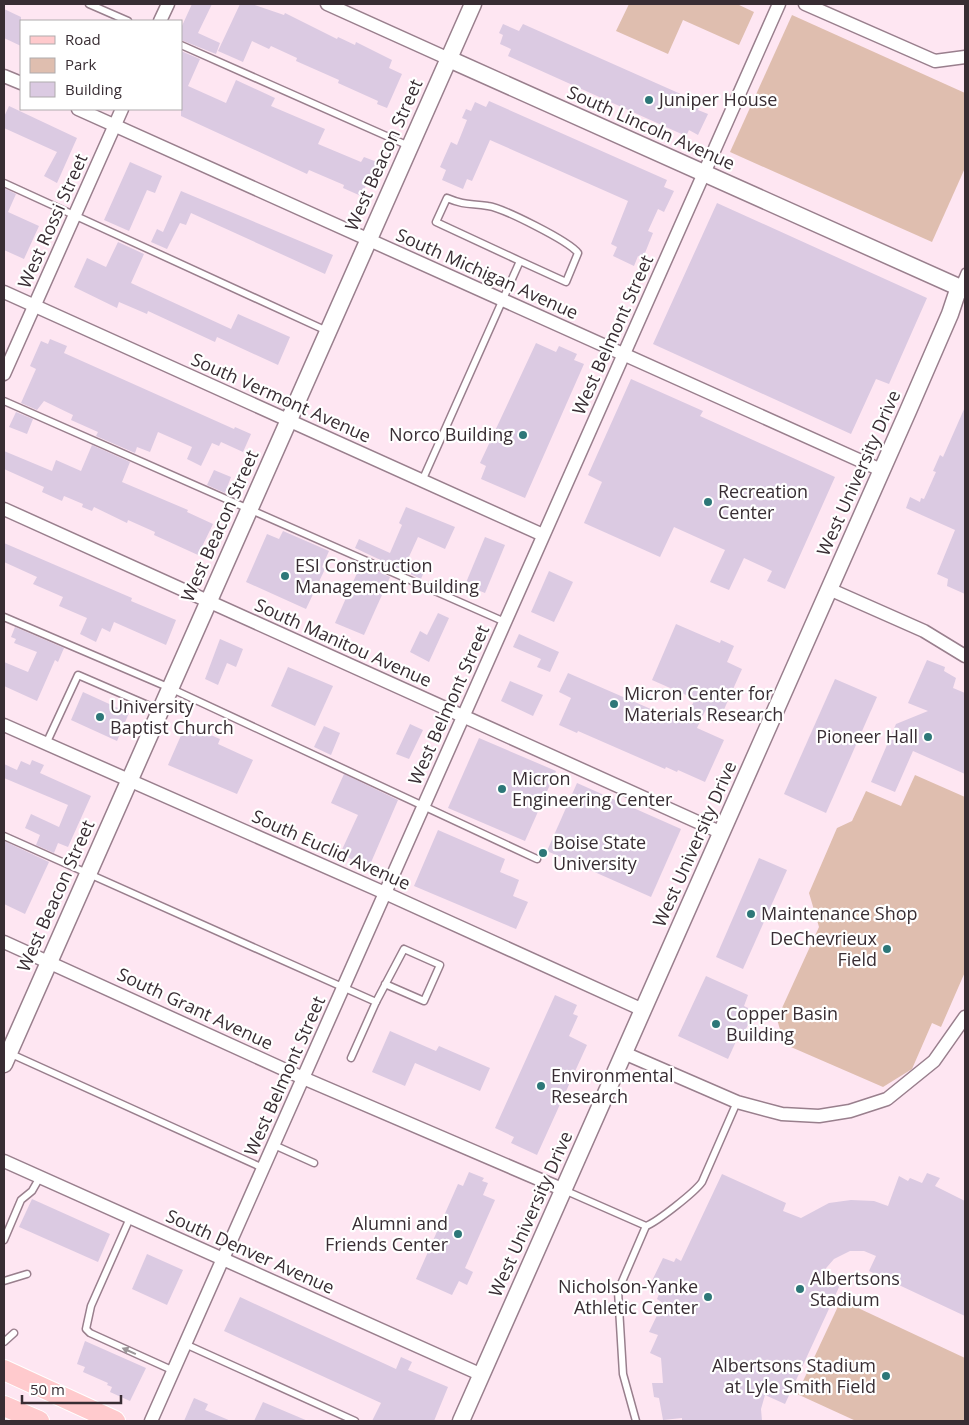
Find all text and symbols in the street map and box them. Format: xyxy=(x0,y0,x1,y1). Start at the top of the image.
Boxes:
legend xyxy=(20,20,182,110)
text: Road xyxy=(65,29,101,49)
text: Park xyxy=(65,54,96,74)
street label: West Beacon Street xyxy=(339,75,427,234)
text: Building xyxy=(65,79,122,99)
street label: South Lincoln Avenue xyxy=(564,79,739,175)
place label: Juniper House xyxy=(657,87,777,111)
marker: Juniper House xyxy=(643,94,655,106)
street label: West Rossi Street xyxy=(12,149,93,292)
street label: South Michigan Avenue xyxy=(393,222,582,324)
street label: West Belmont Street xyxy=(566,251,658,418)
street label: South Vermont Avenue xyxy=(188,347,375,448)
street label: West University Drive xyxy=(811,386,905,559)
place label: Norco Building xyxy=(389,422,513,446)
marker: Norco Building xyxy=(517,429,529,441)
street label: West Beacon Street xyxy=(175,446,263,605)
place label: Recreation Center xyxy=(718,479,808,524)
marker: Recreation Center xyxy=(702,496,714,508)
place label: ESI Construction Management Building xyxy=(295,553,479,598)
marker: ESI Construction Management Building xyxy=(279,570,291,582)
street label: South Manitou Avenue xyxy=(251,592,436,692)
street label: West Belmont Street xyxy=(402,621,494,788)
place label: Micron Center for Materials Research xyxy=(624,681,783,726)
place label: University Baptist Church xyxy=(110,694,234,739)
marker: Micron Center for Materials Research xyxy=(608,698,620,710)
marker: University Baptist Church xyxy=(94,711,106,723)
place label: Pioneer Hall xyxy=(816,724,918,748)
marker: Pioneer Hall xyxy=(922,731,934,743)
street label: West University Drive xyxy=(647,757,741,930)
place label: Micron Engineering Center xyxy=(512,766,673,811)
marker: Micron Engineering Center xyxy=(496,783,508,795)
street label: South Euclid Avenue xyxy=(248,803,414,895)
street label: West Beacon Street xyxy=(11,816,99,975)
place label: Boise State University xyxy=(553,830,646,875)
marker: Boise State University xyxy=(537,847,549,859)
place label: Maintenance Shop xyxy=(761,901,918,925)
marker: Maintenance Shop xyxy=(745,908,757,920)
place label: DeChevrieux Field xyxy=(770,926,878,971)
marker: DeChevrieux Field xyxy=(881,943,893,955)
street label: South Grant Avenue xyxy=(114,961,277,1055)
street label: West Belmont Street xyxy=(238,992,330,1159)
place label: Copper Basin Building xyxy=(726,1001,838,1046)
marker: Copper Basin Building xyxy=(710,1018,722,1030)
place label: Environmental Research xyxy=(551,1063,674,1108)
marker: Environmental Research xyxy=(535,1080,547,1092)
street label: West University Drive xyxy=(483,1127,577,1300)
street label: South Denver Avenue xyxy=(162,1203,338,1299)
place label: Alumni and Friends Center xyxy=(325,1211,449,1256)
marker: Alumni and Friends Center xyxy=(452,1228,464,1240)
place label: Albertsons Stadium xyxy=(810,1266,900,1311)
place label: Nicholson-Yanke Athletic Center xyxy=(558,1274,699,1319)
marker: Albertsons Stadium xyxy=(794,1283,806,1295)
marker: Nicholson-Yanke Athletic Center xyxy=(702,1291,714,1303)
one-way arrow xyxy=(122,1346,136,1354)
place label: Albertsons Stadium at Lyle Smith Field xyxy=(712,1353,876,1398)
marker: Albertsons Stadium at Lyle Smith Field xyxy=(880,1370,892,1382)
scale bar xyxy=(22,1372,121,1404)
text: 50 m xyxy=(30,1379,65,1399)

